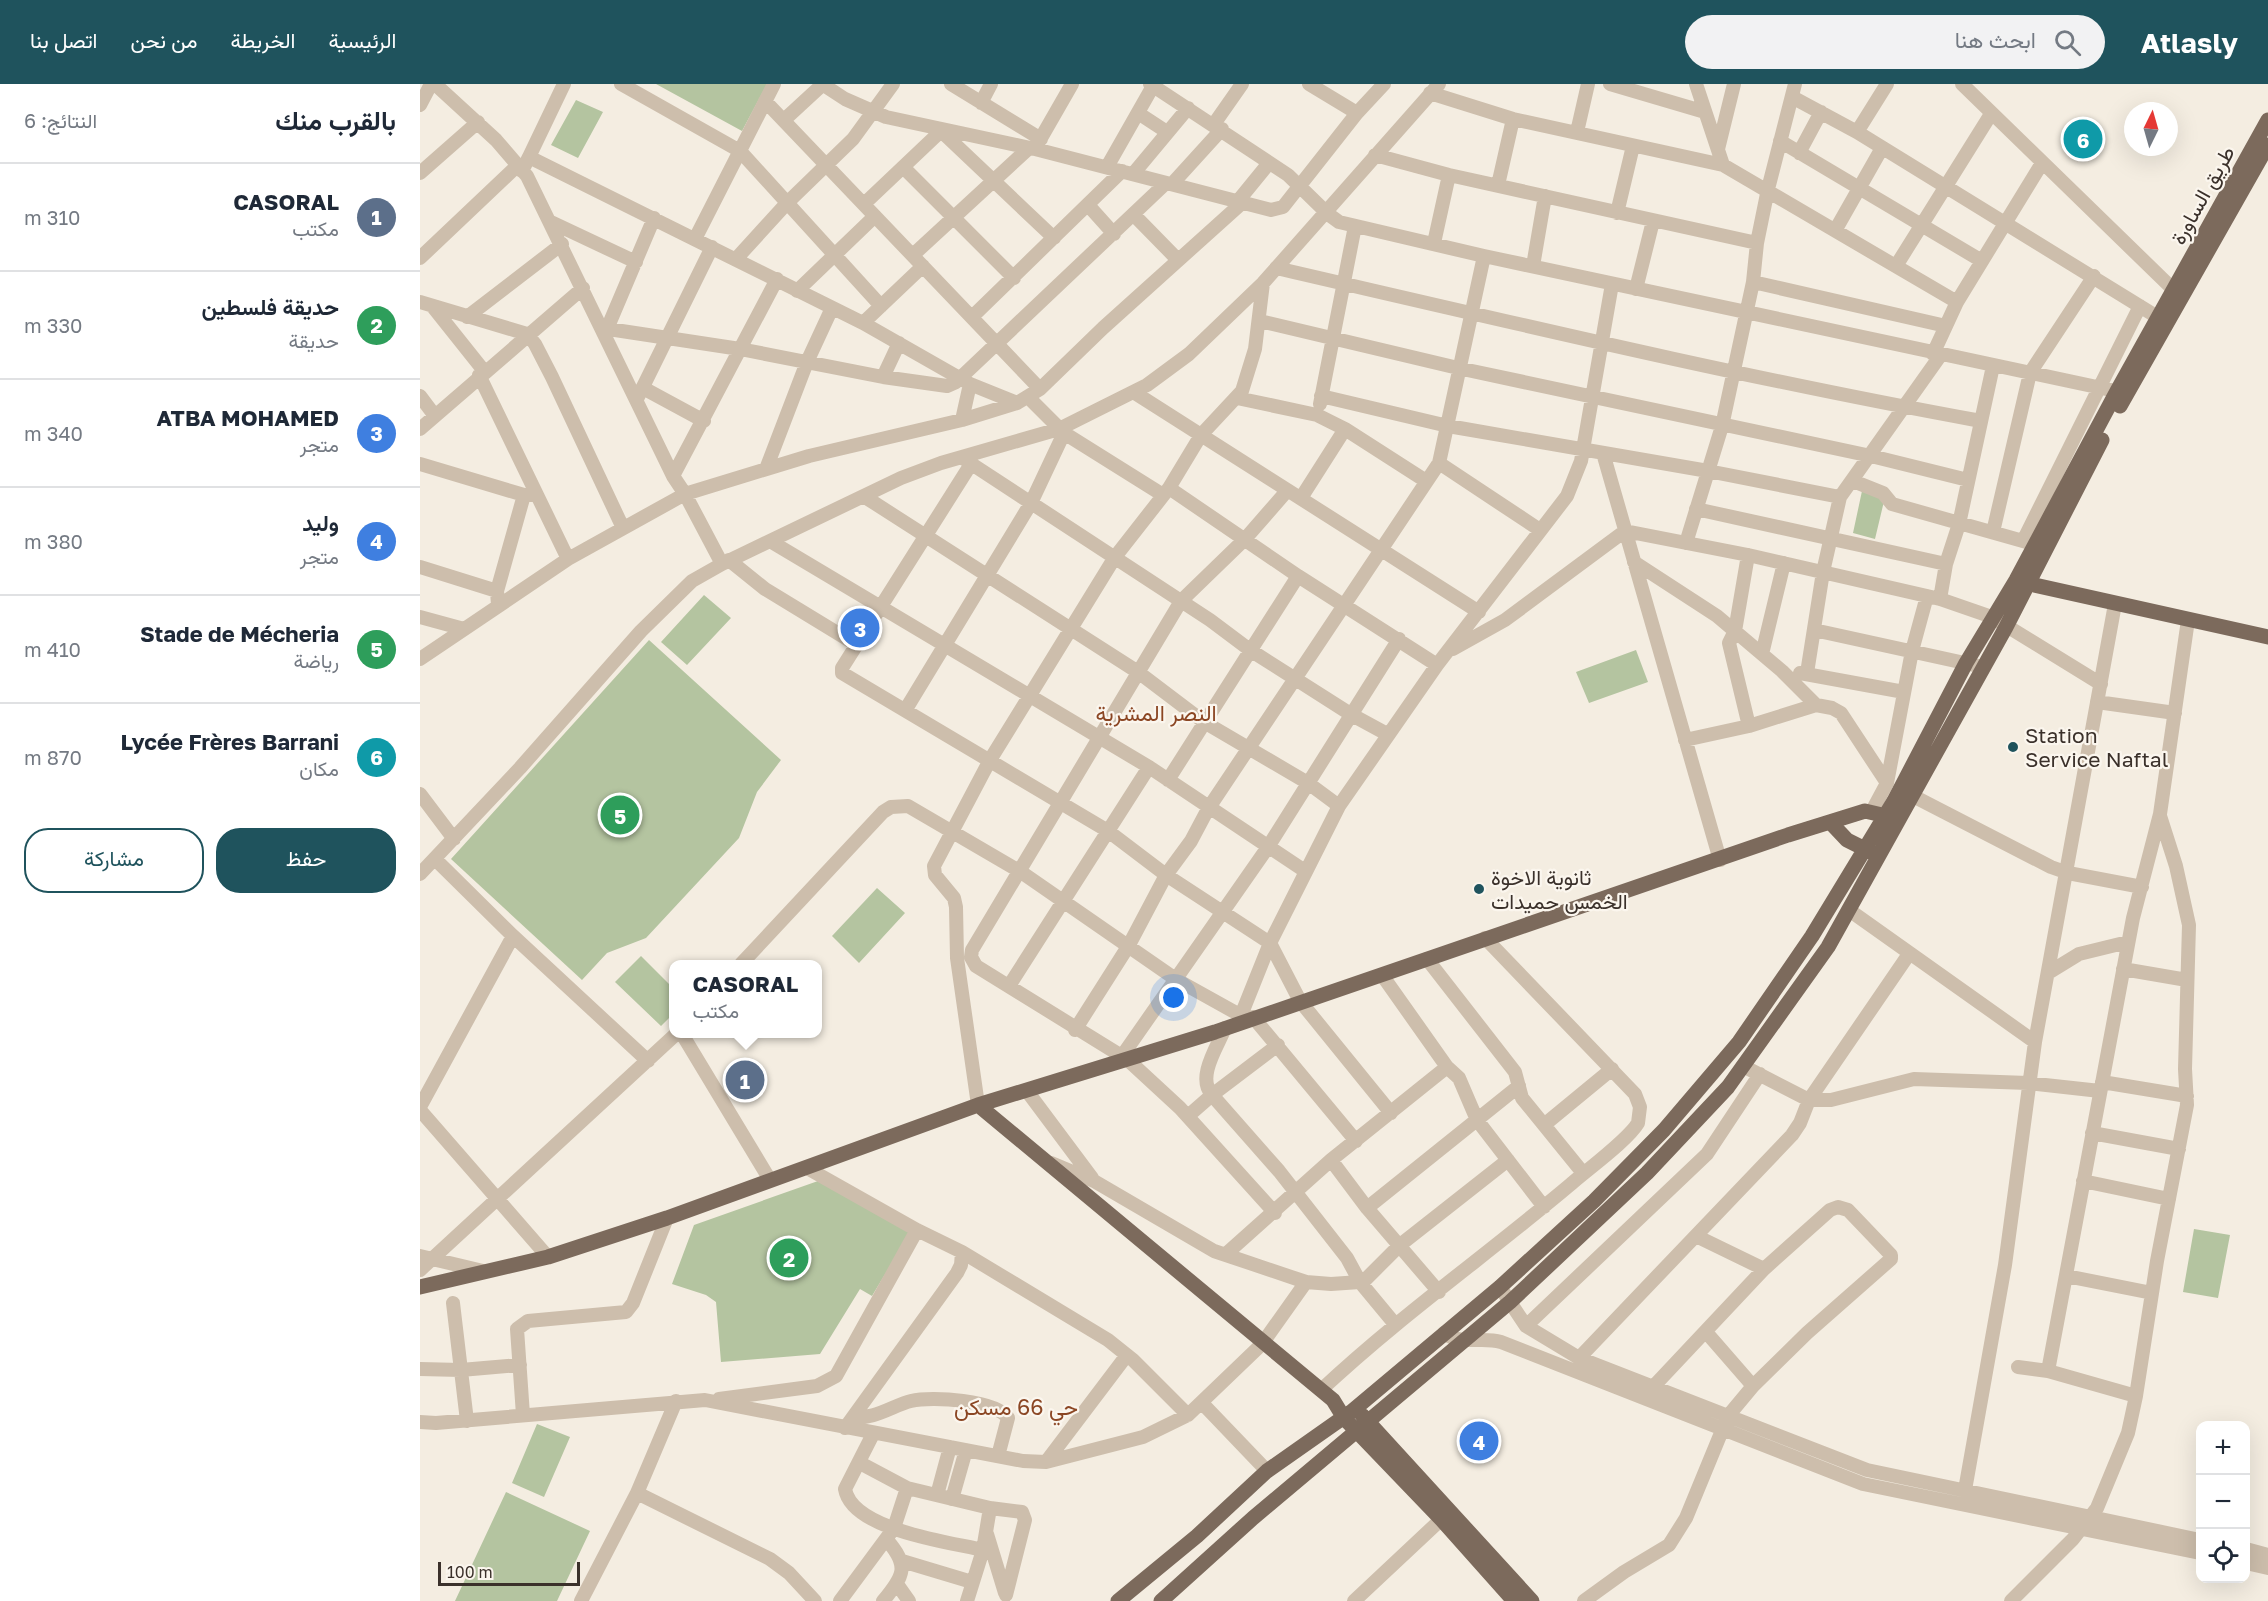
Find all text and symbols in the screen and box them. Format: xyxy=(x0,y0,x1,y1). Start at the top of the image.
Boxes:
search box xyxy=(1685,15,2105,69)
text: ابحث هنا xyxy=(1955,26,2036,53)
icon: search xyxy=(2051,26,2084,59)
text: Atlasly xyxy=(2141,26,2238,59)
text: اتصل بنا xyxy=(30,27,97,53)
text: من نحن xyxy=(130,27,198,53)
text: الخريطة xyxy=(231,27,295,53)
text: الرئيسية xyxy=(328,27,396,53)
north arrow xyxy=(2124,102,2178,156)
text: بالقرب منك xyxy=(275,105,396,136)
text: النتائج: 6 xyxy=(24,108,97,132)
pin: 6 xyxy=(2064,116,2102,162)
street label: طريق الساورة xyxy=(2164,141,2241,249)
text: CASORAL xyxy=(233,188,339,215)
text: 310 m xyxy=(24,205,81,229)
text: 1 xyxy=(371,205,382,229)
text: مكتب xyxy=(292,216,339,240)
text: حديقة فلسطين xyxy=(201,293,339,320)
text: 330 m xyxy=(24,313,83,337)
text: 2 xyxy=(370,313,383,337)
text: حديقة xyxy=(288,328,339,352)
text: ATBA MOHAMED xyxy=(157,404,339,431)
text: 340 m xyxy=(24,421,83,445)
text: 3 xyxy=(370,421,383,445)
text: متجر xyxy=(300,432,339,456)
text: وليد xyxy=(302,509,339,536)
text: 380 m xyxy=(24,529,83,553)
text: 4 xyxy=(370,529,383,553)
text: متجر xyxy=(300,544,339,568)
pin: 3 xyxy=(840,606,880,650)
text: Stade de Mécheria xyxy=(140,620,339,647)
text: 410 m xyxy=(24,637,81,661)
text: 5 xyxy=(370,637,383,661)
text: رياضة xyxy=(294,648,339,672)
district label: النصر المشرية xyxy=(1095,699,1217,727)
place label: Station Service Naftal xyxy=(2025,722,2168,772)
text: Lycée Frères Barrani xyxy=(121,728,339,755)
marker: Station Service Naftal xyxy=(2006,740,2020,754)
text: 870 m xyxy=(24,745,82,769)
text: 6 xyxy=(370,745,383,769)
text: مكان xyxy=(299,756,339,780)
pin: 5 xyxy=(600,792,640,838)
button: مشاركة xyxy=(24,828,204,893)
button: حفظ xyxy=(216,828,396,893)
place label: ثانوية الاخوة الخمس حميدات xyxy=(1491,864,1628,914)
marker: ثانوية الاخوة الخمس حميدات xyxy=(1472,882,1486,896)
popup xyxy=(669,960,822,1038)
text: CASORAL xyxy=(693,970,798,997)
your location xyxy=(1159,983,1188,1012)
text: مكتب xyxy=(693,998,739,1022)
pin: 1 xyxy=(726,1058,764,1102)
pin: 2 xyxy=(770,1236,808,1280)
district label: حي 66 مسكن xyxy=(954,1393,1078,1426)
pin: 4 xyxy=(1460,1418,1498,1464)
map controls xyxy=(2196,1421,2250,1583)
button: + xyxy=(2196,1421,2250,1475)
button: − xyxy=(2196,1475,2250,1529)
button: locate xyxy=(2196,1529,2250,1583)
scale bar xyxy=(438,1559,580,1586)
text: 100 m xyxy=(447,1562,493,1582)

